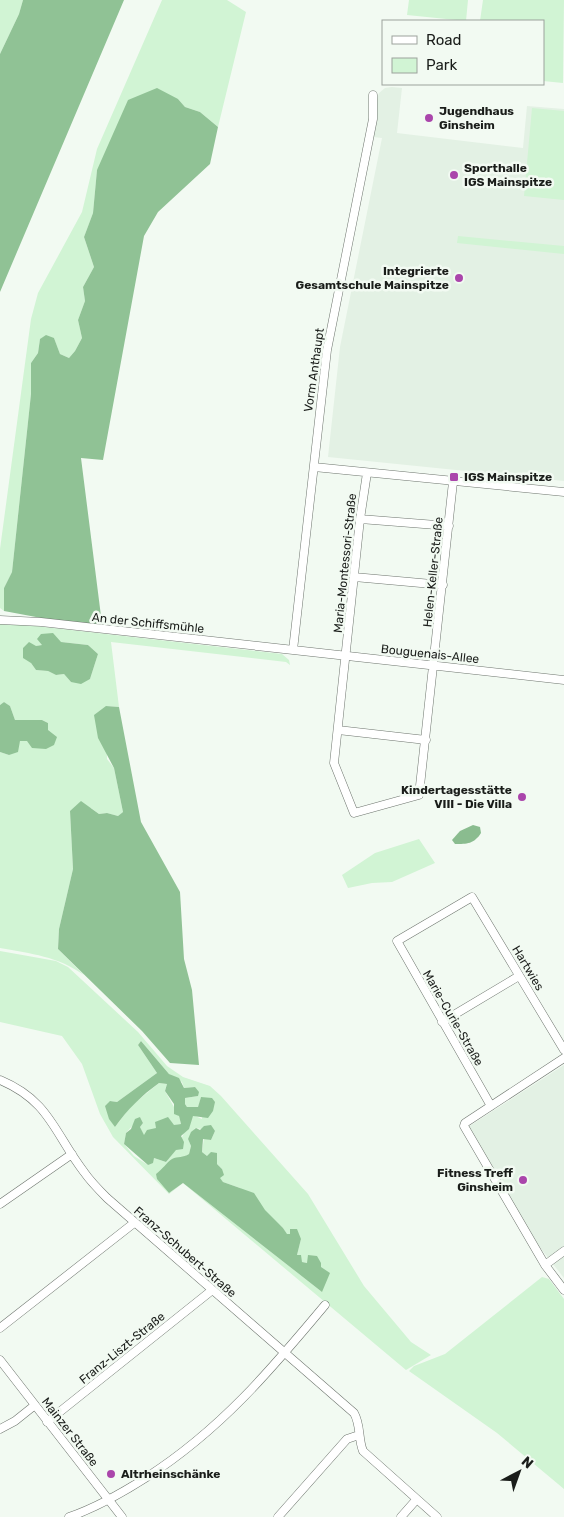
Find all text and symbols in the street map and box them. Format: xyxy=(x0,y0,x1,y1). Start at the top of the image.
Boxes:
legend xyxy=(382,20,544,85)
text: Road xyxy=(426,31,462,49)
text: Park xyxy=(426,56,457,74)
place label: Jugendhaus Ginsheim xyxy=(439,104,514,132)
marker: Jugendhaus Ginsheim xyxy=(423,112,435,124)
place label: Sporthalle IGS Mainspitze xyxy=(464,161,552,189)
marker: Sporthalle IGS Mainspitze xyxy=(448,169,460,181)
place label: Integrierte Gesamtschule Mainspitze xyxy=(296,264,449,292)
marker: Integrierte Gesamtschule Mainspitze xyxy=(453,272,465,284)
street label: Vorm Anthaupt xyxy=(301,327,327,413)
place label: IGS Mainspitze xyxy=(464,470,552,484)
marker: IGS Mainspitze xyxy=(448,471,460,483)
street label: Maria-Montessori-Straße xyxy=(331,492,359,633)
street label: Helen-Keller-Straße xyxy=(420,516,446,628)
street label: An der Schiffsmühle xyxy=(91,610,205,636)
street label: Bouguenais-Allee xyxy=(380,642,480,666)
place label: Kindertagesstätte VIII - Die Villa xyxy=(401,783,512,811)
marker: Kindertagesstätte VIII - Die Villa xyxy=(516,791,528,803)
street label: Hartwies xyxy=(509,943,547,993)
street label: Marie-Curie-Straße xyxy=(420,968,486,1069)
place label: Fitness Treff Ginsheim xyxy=(437,1166,513,1194)
marker: Fitness Treff Ginsheim xyxy=(517,1174,529,1186)
street label: Franz-Schubert-Straße xyxy=(131,1204,239,1300)
street label: Franz-Liszt-Straße xyxy=(76,1309,168,1387)
street label: Mainzer Straße xyxy=(39,1395,101,1469)
north arrow xyxy=(494,1447,544,1497)
text: N xyxy=(518,1453,537,1472)
place label: Altrheinschänke xyxy=(121,1467,220,1481)
marker: Altrheinschänke xyxy=(105,1468,117,1480)

